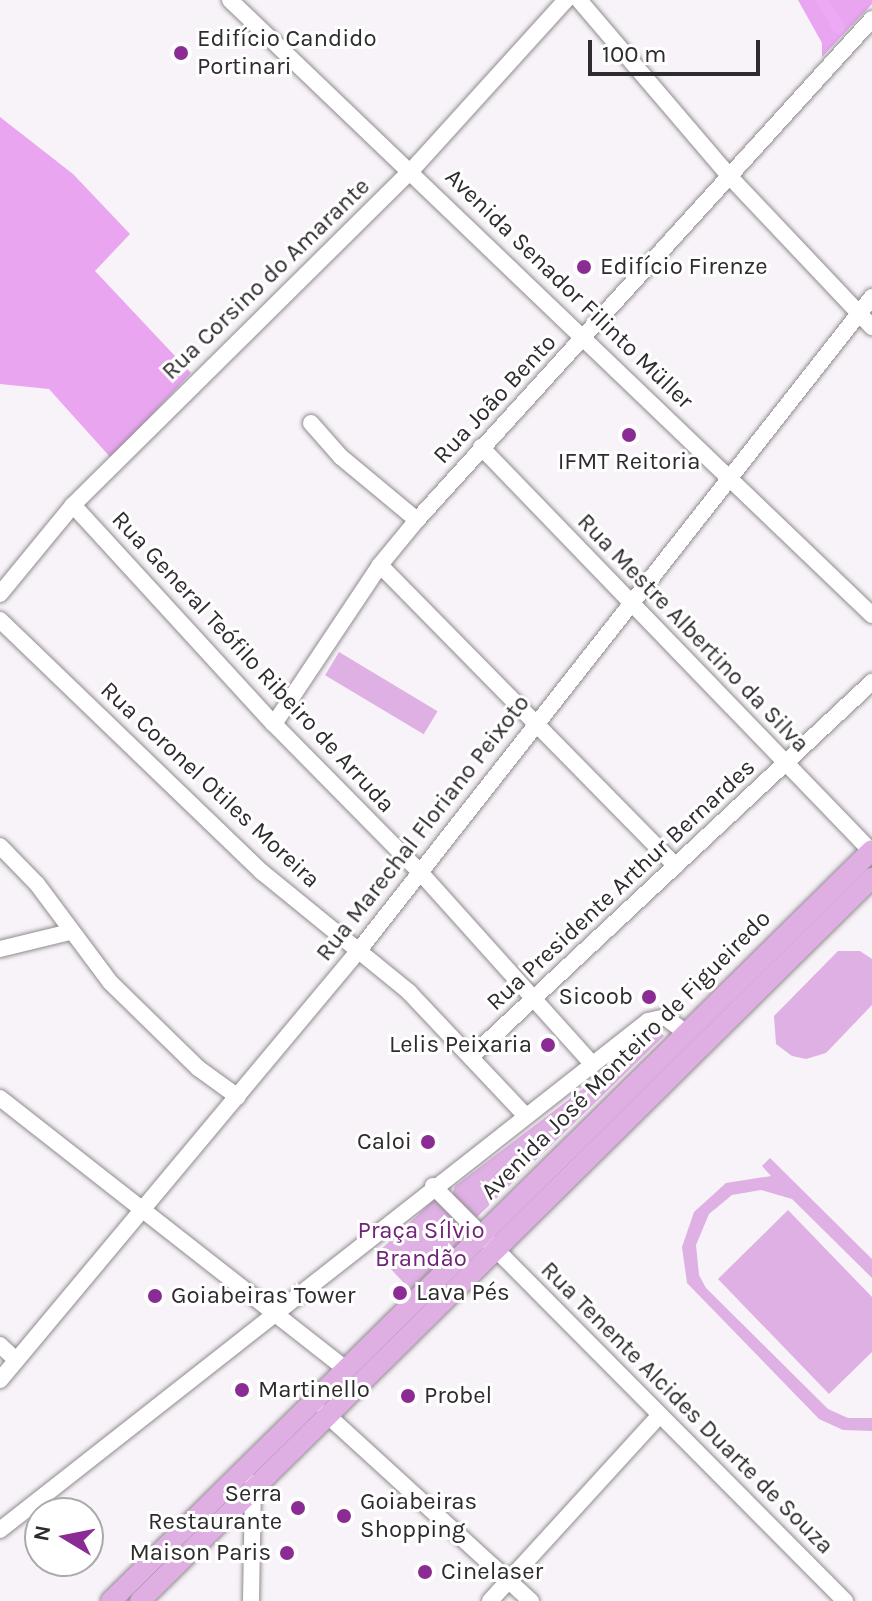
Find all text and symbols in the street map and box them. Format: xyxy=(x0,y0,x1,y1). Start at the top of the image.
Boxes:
scale bar xyxy=(592,24,764,74)
place label: Edifício Candido Portinari xyxy=(197,25,377,81)
text: 100 m xyxy=(602,40,667,68)
marker: Edifício Candido Portinari xyxy=(172,44,190,62)
street label: Avenida Senador Filinto Müller xyxy=(439,163,699,415)
street label: Rua Corsino do Amarante xyxy=(156,172,376,386)
place label: Edifício Firenze xyxy=(600,253,768,281)
marker: Edifício Firenze xyxy=(575,258,593,276)
street label: Rua João Bento xyxy=(428,328,562,470)
marker: IFMT Reitoria xyxy=(620,426,638,444)
place label: IFMT Reitoria xyxy=(558,448,700,476)
street label: Rua General Teófilo Ribeiro de Arruda xyxy=(105,505,401,819)
street label: Rua Mestre Albertino da Silva xyxy=(571,507,815,759)
street label: Rua Coronel Otiles Moreira xyxy=(94,676,326,894)
street label: Rua Marechal Floriano Peixoto xyxy=(310,689,536,967)
street label: Rua Presidente Arthur Bernardes xyxy=(481,753,761,1017)
street label: Avenida José Monteiro de Figueiredo xyxy=(475,904,777,1206)
place label: Sicoob xyxy=(559,983,633,1011)
marker: Sicoob xyxy=(640,988,658,1006)
place label: Lelis Peixaria xyxy=(389,1031,532,1059)
marker: Lelis Peixaria xyxy=(539,1036,557,1054)
place label: Caloi xyxy=(357,1128,412,1156)
marker: Caloi xyxy=(419,1133,437,1151)
park label: Praça Sílvio Brandão xyxy=(357,1217,485,1273)
street label: Rua Tenente Alcides Duarte de Souza xyxy=(535,1256,839,1560)
place label: Lava Pés xyxy=(416,1279,510,1307)
place label: Goiabeiras Tower xyxy=(171,1282,355,1310)
marker: Lava Pés xyxy=(391,1284,409,1302)
marker: Goiabeiras Tower xyxy=(146,1287,164,1305)
place label: Martinello xyxy=(258,1376,370,1404)
marker: Martinello xyxy=(233,1381,251,1399)
place label: Probel xyxy=(424,1382,492,1410)
marker: Probel xyxy=(399,1387,417,1405)
place label: Serra Restaurante xyxy=(148,1480,282,1536)
place label: Goiabeiras Shopping xyxy=(360,1488,477,1544)
north arrow xyxy=(24,1497,104,1577)
marker: Serra Restaurante xyxy=(289,1499,307,1517)
marker: Goiabeiras Shopping xyxy=(335,1507,353,1525)
text: N xyxy=(28,1523,57,1543)
place label: Maison Paris xyxy=(129,1539,271,1567)
marker: Maison Paris xyxy=(278,1544,296,1562)
place label: Cinelaser xyxy=(441,1558,543,1586)
marker: Cinelaser xyxy=(416,1563,434,1581)

